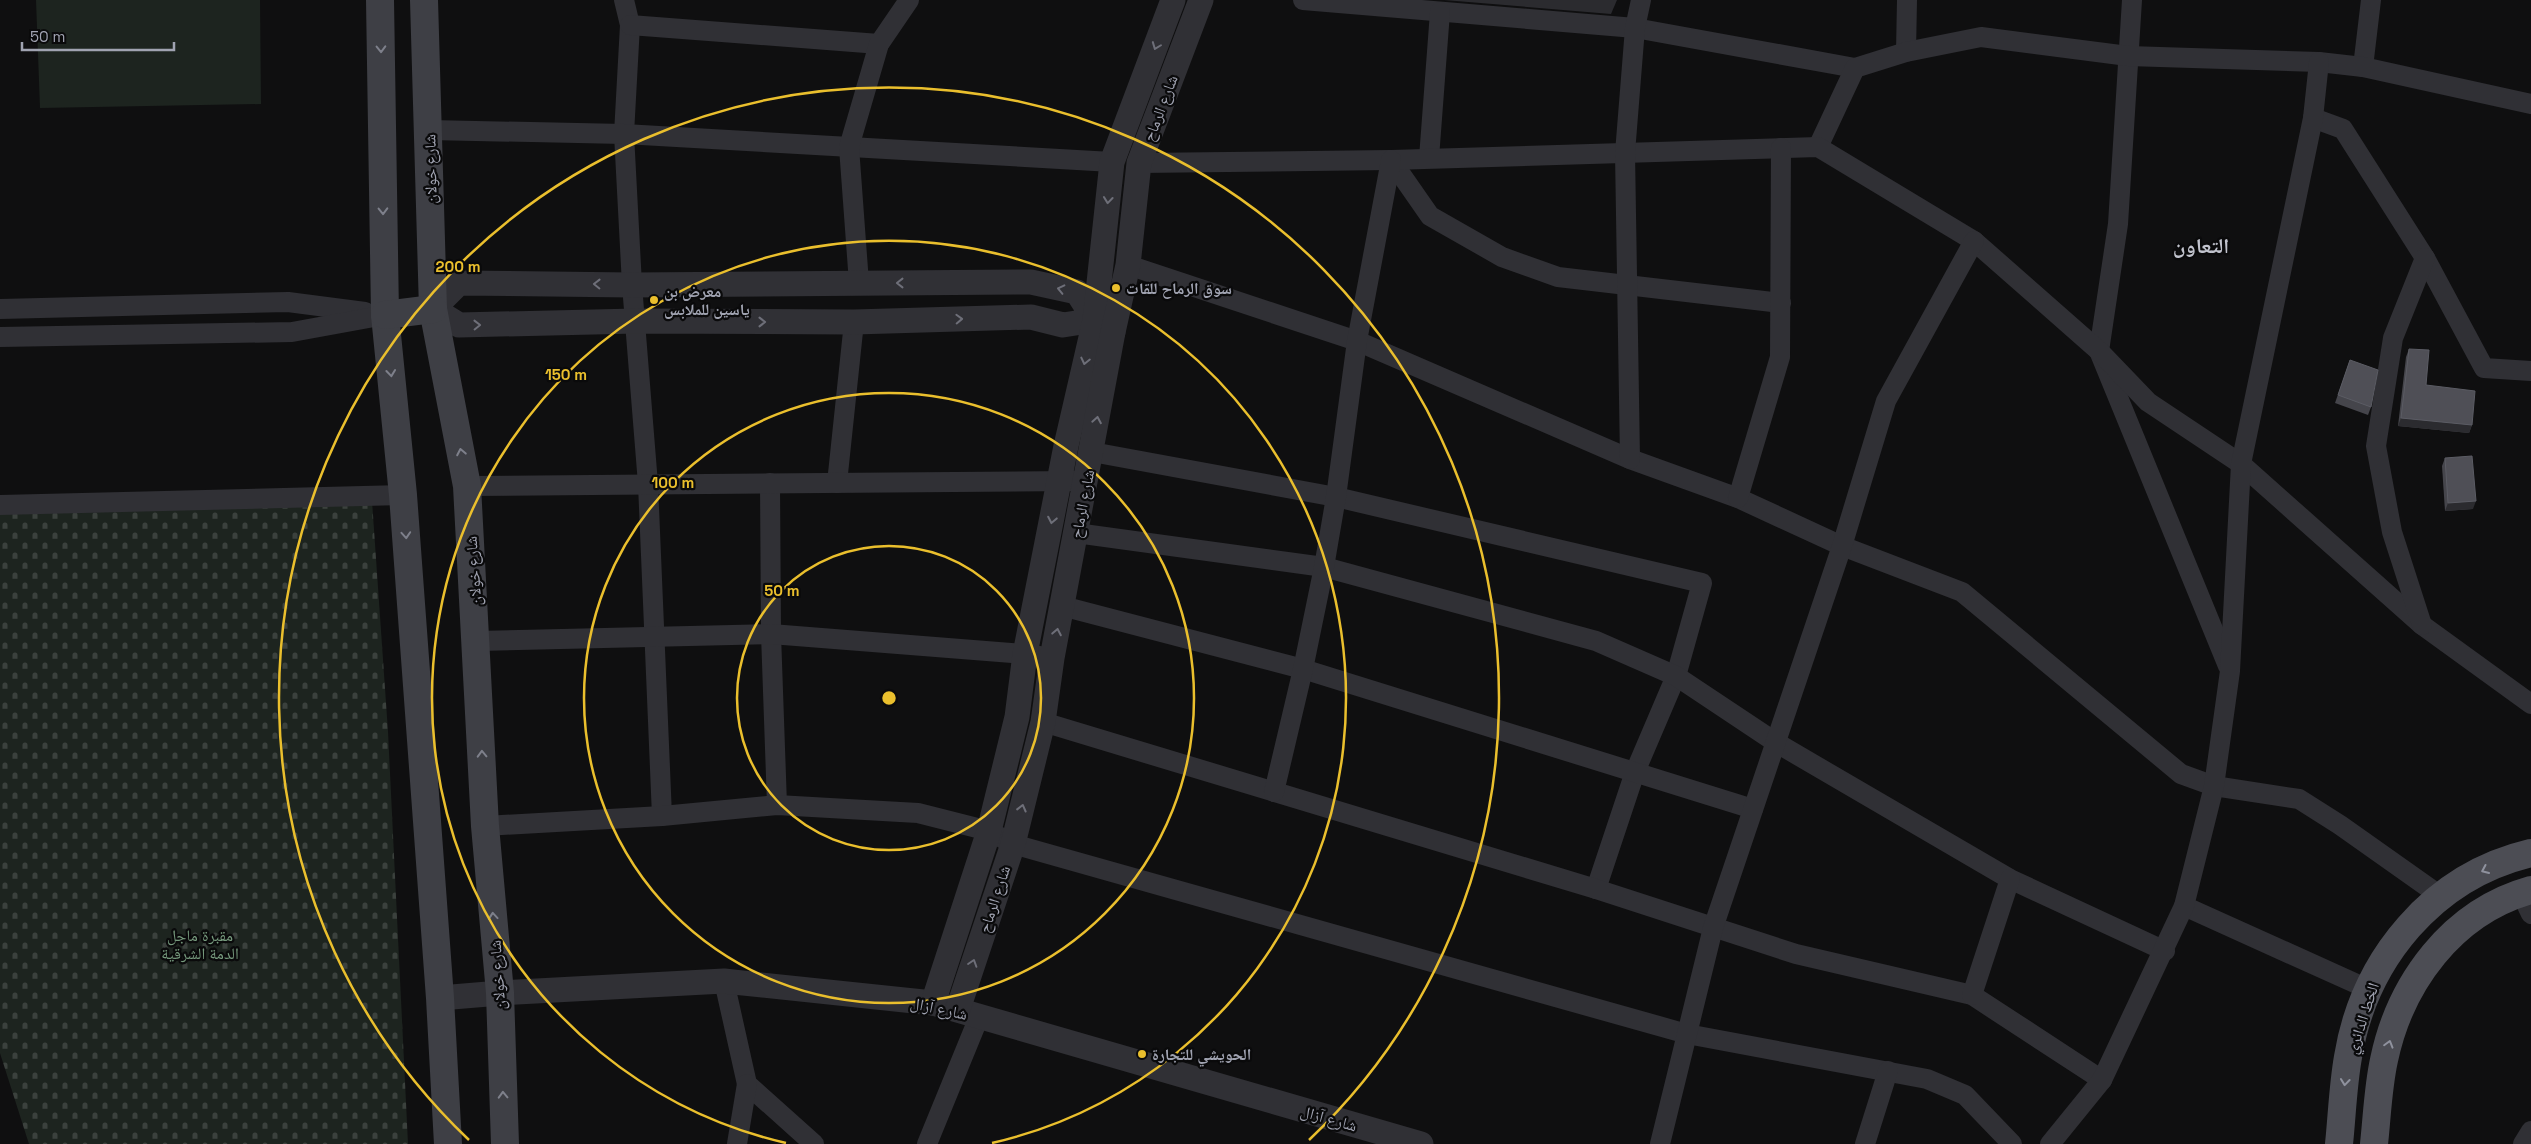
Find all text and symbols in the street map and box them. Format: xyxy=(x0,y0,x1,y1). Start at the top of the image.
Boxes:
scale bar xyxy=(22,20,175,52)
text: 50 m xyxy=(30,27,65,46)
one-way arrow xyxy=(1152,41,1162,49)
one-way arrow xyxy=(375,45,386,53)
street label: شارع الرماح xyxy=(1138,72,1183,144)
street label: شارع خولان xyxy=(419,134,442,204)
one-way arrow xyxy=(1102,196,1113,204)
one-way arrow xyxy=(378,208,388,215)
district label: التعاون xyxy=(2173,232,2229,259)
text: 200 m xyxy=(436,257,480,276)
one-way arrow xyxy=(895,278,903,288)
place label: سوق الرماح للقات xyxy=(1126,278,1232,299)
one-way arrow xyxy=(593,279,600,289)
place label: معرض بن ياسين للملابس xyxy=(664,281,750,320)
marker: سوق الرماح للقات xyxy=(1110,282,1122,294)
one-way arrow xyxy=(1057,284,1066,295)
marker: معرض بن ياسين للملابس xyxy=(648,294,660,306)
one-way arrow xyxy=(956,314,964,324)
one-way arrow xyxy=(758,317,766,327)
one-way arrow xyxy=(474,320,481,330)
one-way arrow xyxy=(1080,356,1091,365)
text: 150 m xyxy=(545,365,587,384)
one-way arrow xyxy=(385,370,396,378)
one-way arrow xyxy=(1092,416,1102,425)
one-way arrow xyxy=(456,448,467,456)
street label: شارع الرماح xyxy=(1066,468,1099,540)
text: 100 m xyxy=(652,473,694,492)
one-way arrow xyxy=(1047,515,1057,524)
one-way arrow xyxy=(401,531,412,539)
street label: شارع خولان xyxy=(461,535,486,607)
text: 50 m xyxy=(764,581,800,600)
one-way arrow xyxy=(1051,627,1061,636)
centre of rings xyxy=(880,689,898,707)
one-way arrow xyxy=(477,749,487,757)
one-way arrow xyxy=(1016,803,1027,812)
street label: شارع الرماح xyxy=(974,863,1015,936)
one-way arrow xyxy=(2481,863,2490,874)
one-way arrow xyxy=(488,911,499,919)
park label: مقبرة ماجل الدمة الشرقية xyxy=(161,925,239,964)
street label: شارع خولان xyxy=(485,939,510,1011)
one-way arrow xyxy=(968,959,978,968)
street label: الخط الدائري xyxy=(2341,980,2386,1057)
street label: شارع آزال xyxy=(908,992,969,1025)
one-way arrow xyxy=(2383,1040,2393,1049)
place label: الحويشي للتجارة xyxy=(1152,1044,1251,1067)
marker: الحويشي للتجارة xyxy=(1136,1048,1148,1060)
one-way arrow xyxy=(2340,1078,2351,1086)
one-way arrow xyxy=(498,1091,508,1099)
street label: شارع آزال xyxy=(1298,1100,1360,1137)

